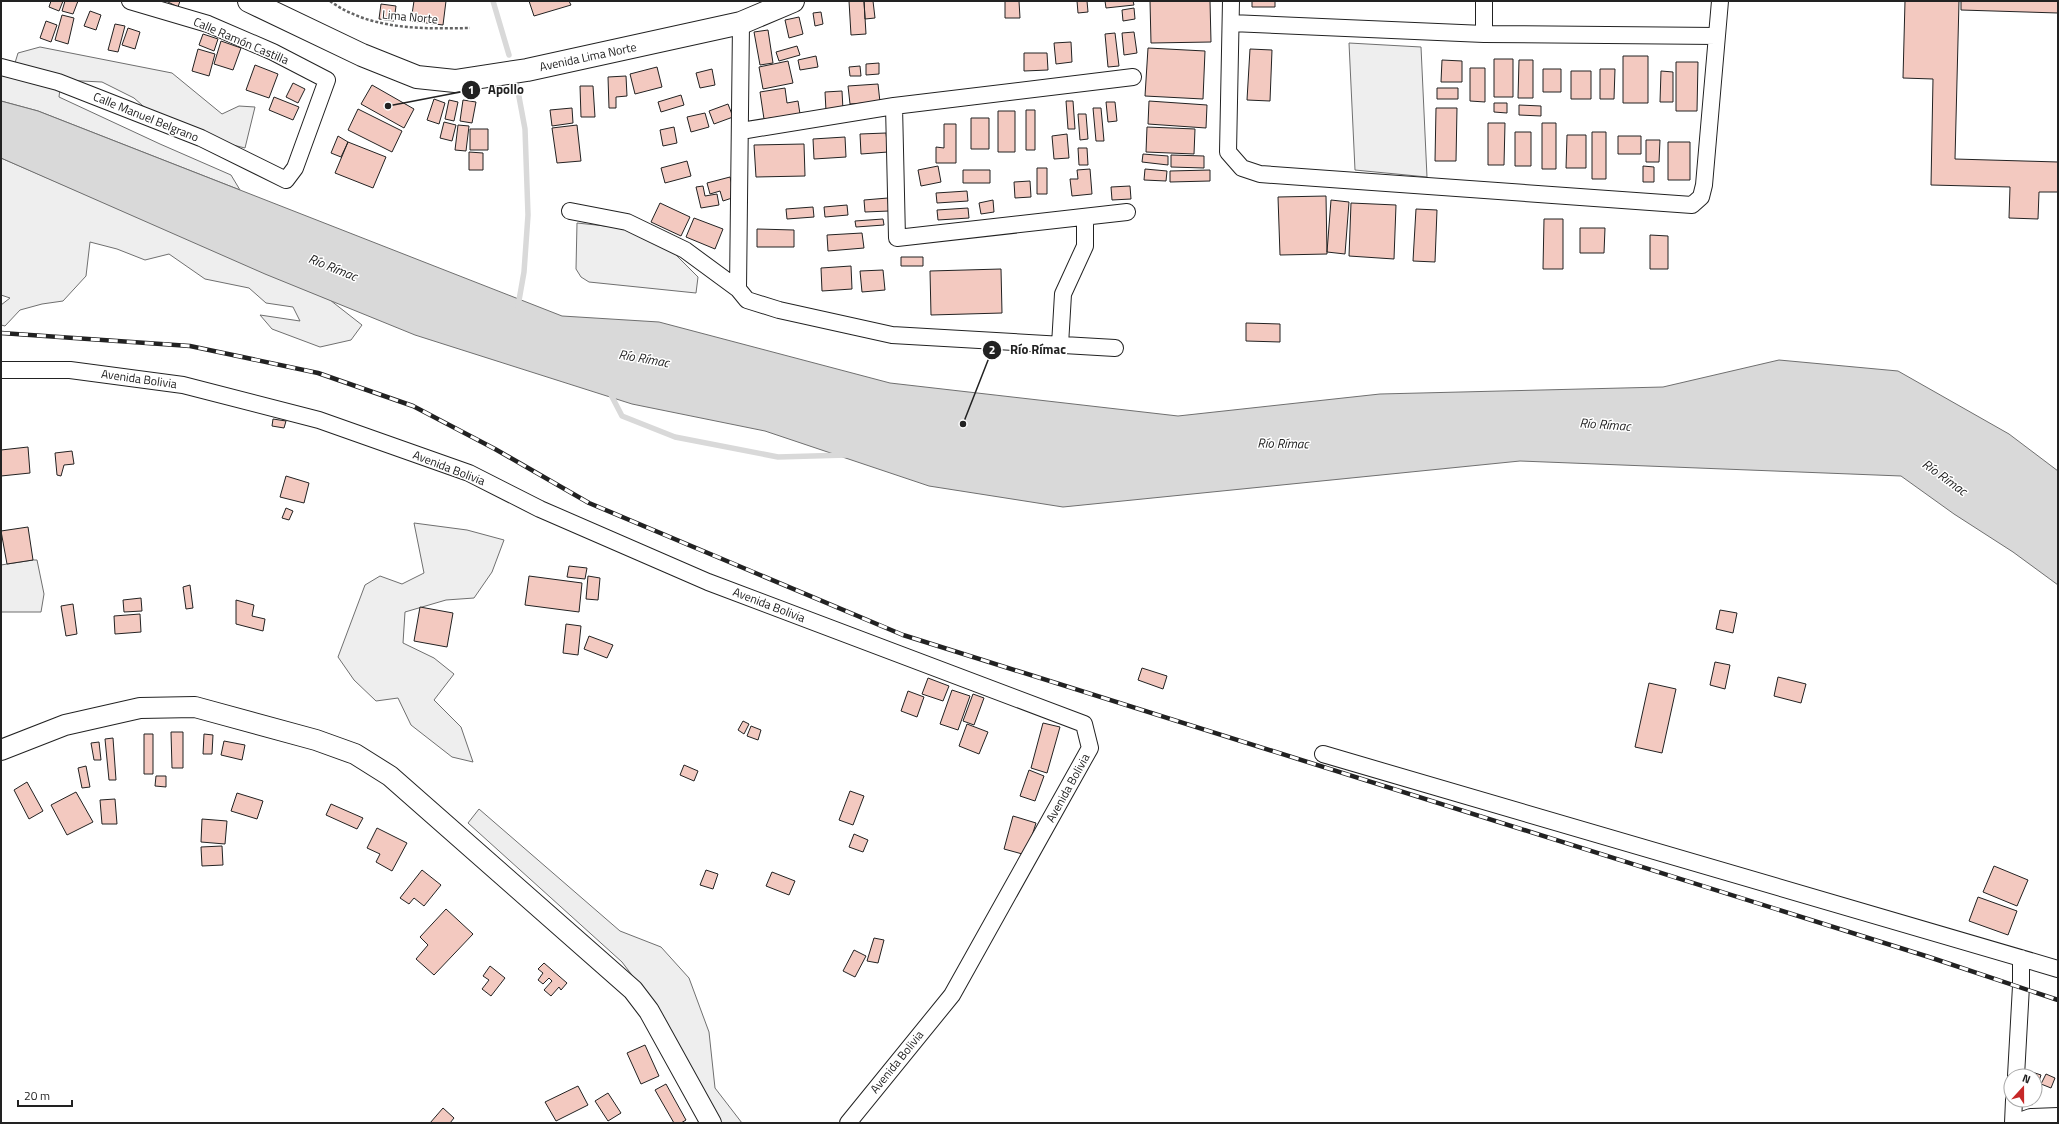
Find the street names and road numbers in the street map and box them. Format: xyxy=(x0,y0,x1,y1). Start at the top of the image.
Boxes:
street label: Lima Norte xyxy=(381,5,439,28)
street label: Calle Ramón Castilla xyxy=(190,12,292,69)
street label: Avenida Lima Norte xyxy=(538,37,638,76)
street label: Calle Manuel Belgrano xyxy=(90,87,202,146)
street label: Avenida Bolivia xyxy=(100,364,178,393)
street label: Avenida Bolivia xyxy=(410,445,488,490)
street label: Avenida Bolivia xyxy=(730,582,808,627)
street label: Avenida Bolivia xyxy=(1041,750,1094,826)
street label: Avenida Bolivia xyxy=(865,1026,928,1097)

